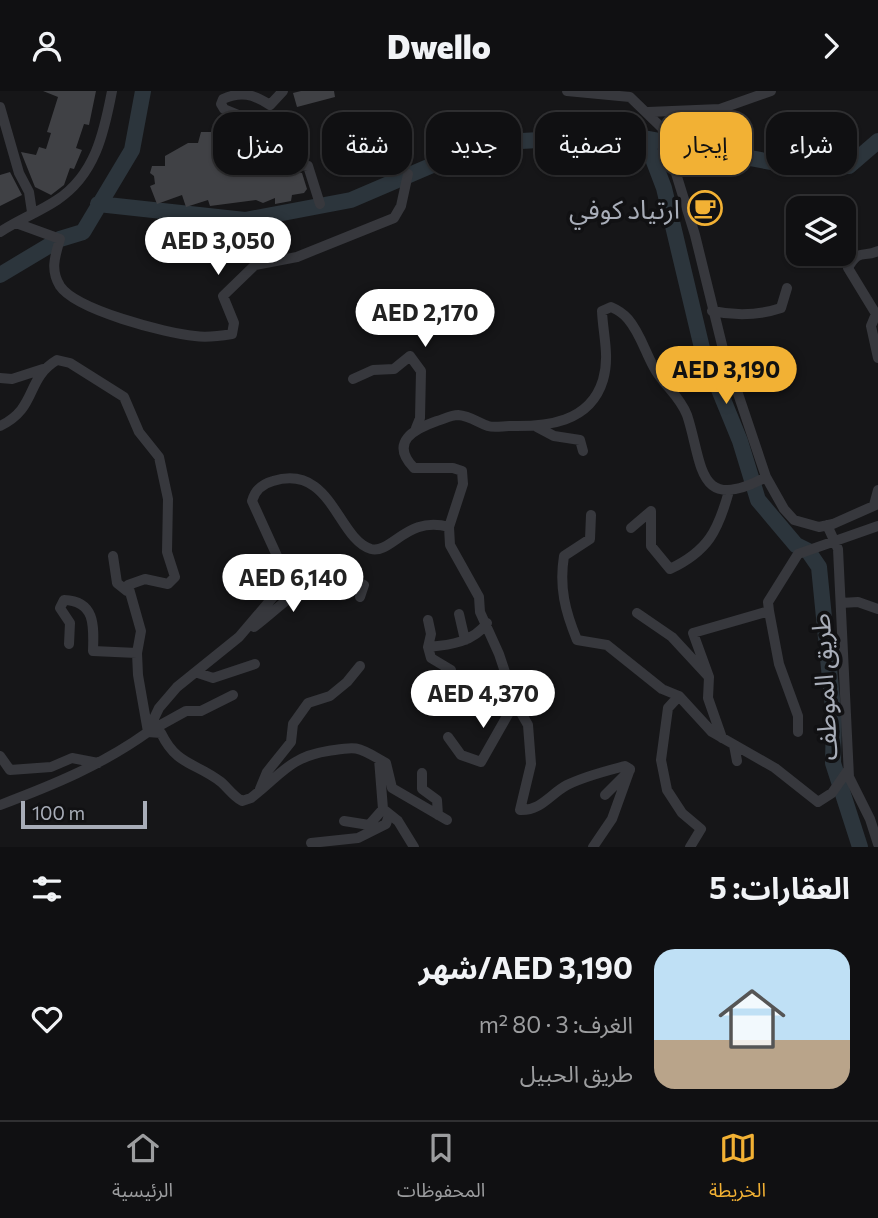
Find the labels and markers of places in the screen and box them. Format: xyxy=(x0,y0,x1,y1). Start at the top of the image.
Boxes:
cafe icon: ارتياد كوفي xyxy=(686,189,724,227)
place label: ارتياد كوفي xyxy=(569,193,680,230)
pin: AED 3,050 xyxy=(138,218,298,277)
pin: AED 2,170 xyxy=(345,289,505,349)
pin: AED 3,190 xyxy=(646,347,806,406)
pin: AED 6,140 xyxy=(213,554,373,614)
pin: AED 4,370 xyxy=(403,671,563,730)

